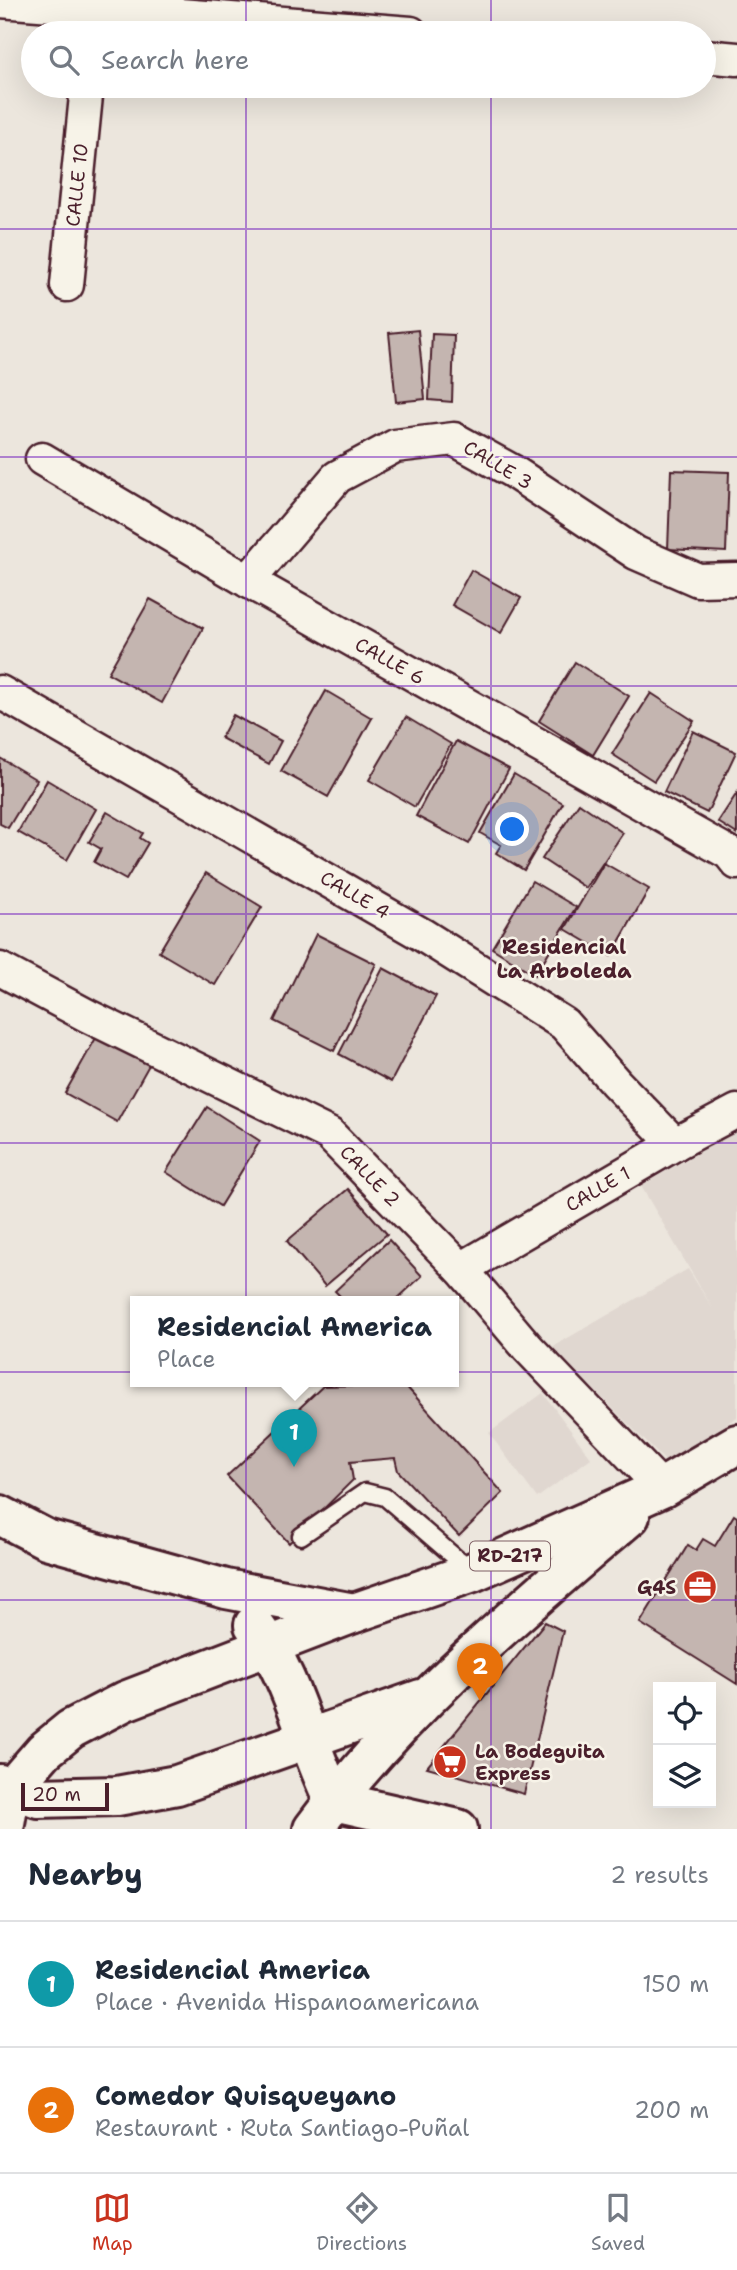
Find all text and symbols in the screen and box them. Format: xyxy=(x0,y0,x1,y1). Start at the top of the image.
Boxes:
search box xyxy=(21,21,716,98)
icon: search xyxy=(45,41,83,79)
text: Search here xyxy=(101,42,250,77)
street label: CALLE 10 xyxy=(60,142,94,228)
street label: CALLE 3 xyxy=(459,435,537,495)
street label: CALLE 6 xyxy=(351,632,429,690)
your location xyxy=(495,812,529,846)
street label: CALLE 4 xyxy=(316,865,394,925)
district label: Residencial La Arboleda xyxy=(496,933,632,985)
street label: CALLE 2 xyxy=(335,1140,405,1212)
street label: CALLE 1 xyxy=(561,1160,635,1218)
popup xyxy=(130,1296,459,1387)
text: Residencial America xyxy=(157,1309,432,1344)
text: Place xyxy=(157,1344,216,1374)
pin: 1 xyxy=(271,1409,317,1467)
road number: RD-217 xyxy=(470,1541,550,1570)
office icon: G4S xyxy=(681,1568,719,1606)
place label: G4S xyxy=(637,1575,676,1600)
pin: 2 xyxy=(457,1643,503,1701)
map controls xyxy=(653,1682,716,1808)
button: locate xyxy=(653,1682,716,1745)
place label: La Bodeguita Express xyxy=(475,1739,605,1786)
supermarket icon: La Bodeguita Express xyxy=(431,1743,469,1781)
button: layers xyxy=(653,1745,716,1808)
scale bar xyxy=(21,1780,108,1812)
text: 20 m xyxy=(32,1782,81,1807)
text: Nearby xyxy=(28,1854,143,1895)
text: 2 results xyxy=(610,1860,709,1890)
text: Residencial America xyxy=(95,1952,370,1987)
text: 1 xyxy=(46,1969,56,1999)
text: 150 m xyxy=(642,1969,709,1999)
text: Place · Avenida Hispanoamericana xyxy=(95,1987,479,2017)
text: Comedor Quisqueyano xyxy=(95,2078,397,2113)
text: 2 xyxy=(43,2095,59,2125)
text: 200 m xyxy=(634,2095,709,2125)
text: Restaurant · Ruta Santiago-Puñal xyxy=(95,2113,469,2143)
tab: Map xyxy=(92,2189,133,2256)
tab: Directions xyxy=(317,2189,407,2256)
tab: Saved xyxy=(591,2189,645,2256)

